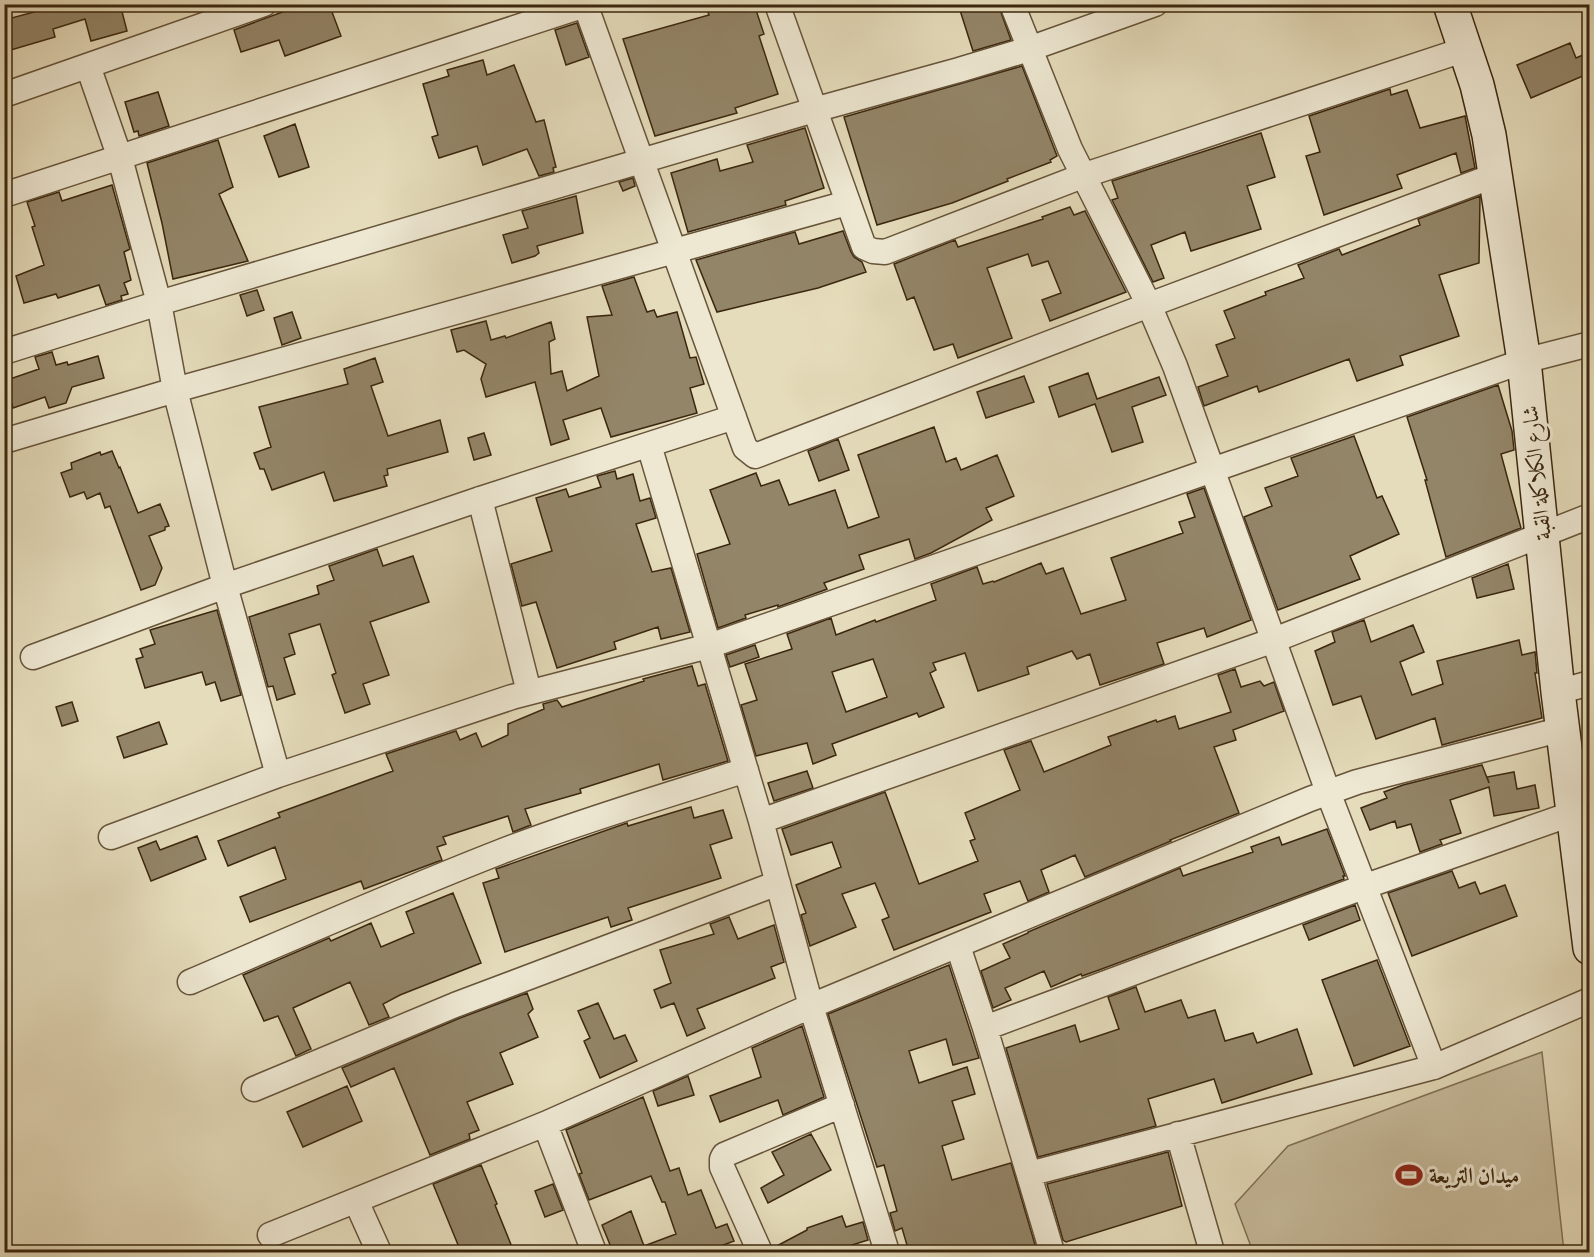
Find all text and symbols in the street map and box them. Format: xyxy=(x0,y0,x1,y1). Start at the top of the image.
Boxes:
street label: شارع الكلاكلة القبة xyxy=(1516,404,1562,542)
sports icon: ميدان التريعة xyxy=(1394,1160,1424,1190)
place label: ميدان التريعة xyxy=(1429,1162,1519,1194)

